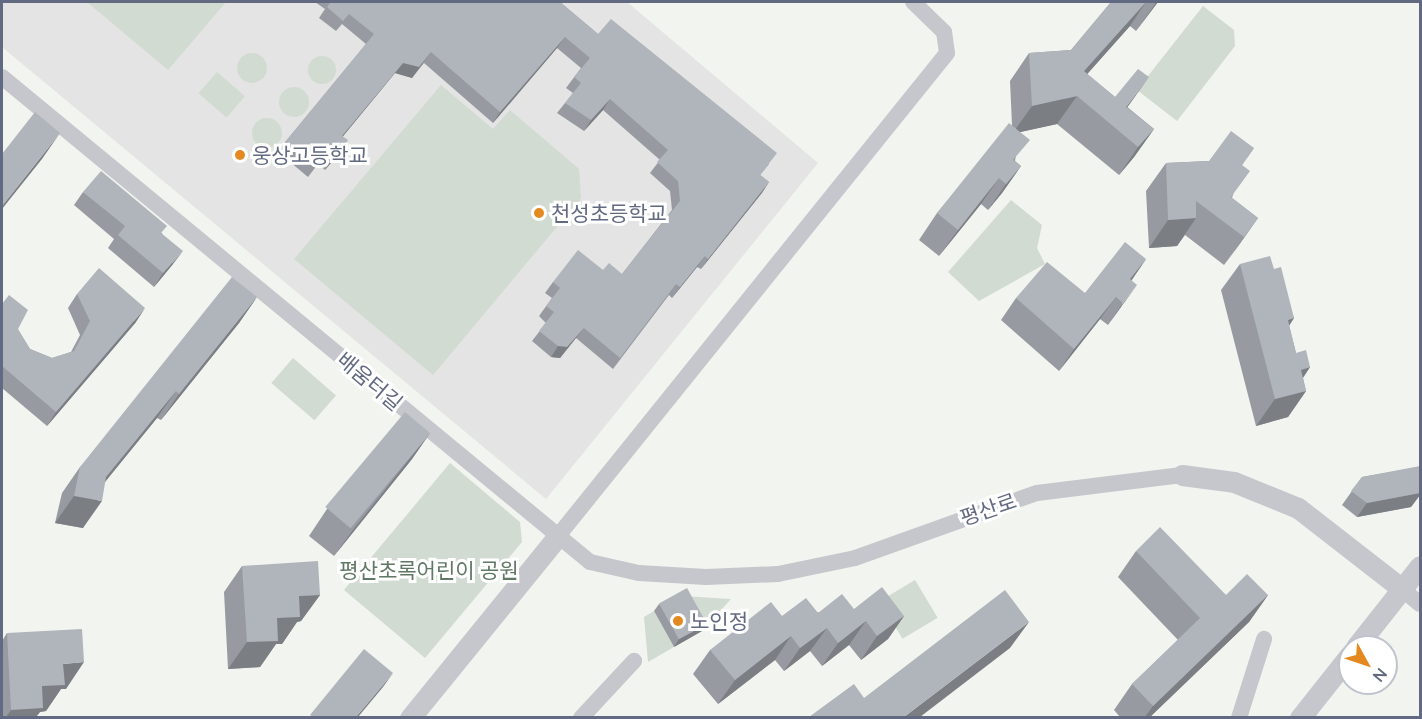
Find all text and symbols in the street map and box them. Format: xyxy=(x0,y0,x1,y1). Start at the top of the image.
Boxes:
place label: 웅상고등학교 xyxy=(252,142,368,168)
marker: 웅상고등학교 xyxy=(233,148,247,162)
place label: 천성초등학교 xyxy=(551,200,667,226)
marker: 천성초등학교 xyxy=(532,206,546,220)
street label: 배움터길 xyxy=(332,347,408,415)
street label: 평산로 xyxy=(956,488,1020,530)
park label: 평산초록어린이 공원 xyxy=(339,557,519,583)
place label: 노인정 xyxy=(690,608,748,634)
marker: 노인정 xyxy=(671,614,685,628)
north arrow xyxy=(1338,635,1398,695)
text: N xyxy=(1369,664,1392,686)

